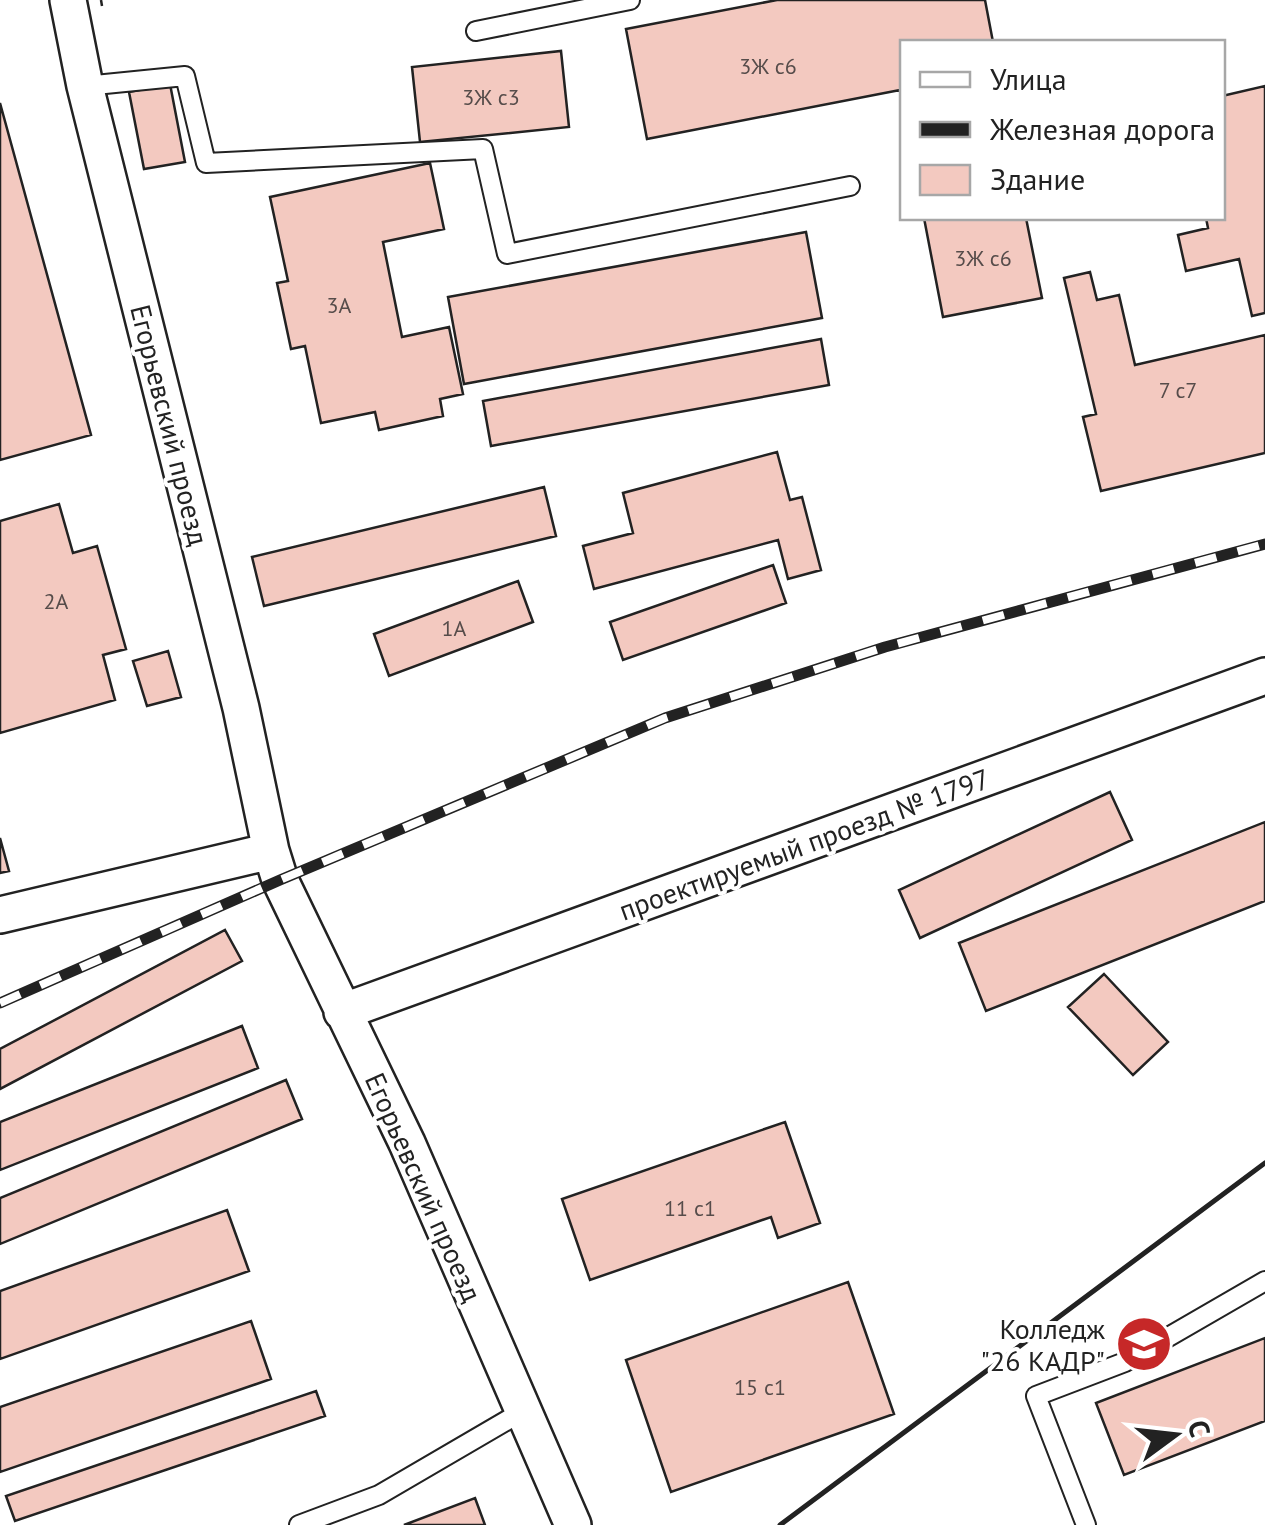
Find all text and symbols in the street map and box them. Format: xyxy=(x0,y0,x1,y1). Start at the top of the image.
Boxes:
legend xyxy=(900,40,1225,220)
house number: 3Ж с6 xyxy=(739,52,797,80)
text: Улица xyxy=(990,59,1067,98)
house number: 3Ж с3 xyxy=(462,83,520,111)
text: Железная дорога xyxy=(989,109,1215,148)
text: Здание xyxy=(990,159,1085,198)
house number: 3Ж с6 xyxy=(954,244,1012,272)
house number: 3А xyxy=(327,291,352,319)
street label: Егорьевский проезд xyxy=(122,301,218,549)
house number: 7 с7 xyxy=(1159,376,1197,404)
house number: 2А xyxy=(44,587,69,615)
house number: 1А xyxy=(442,614,467,642)
street label: проектируемый проезд № 1797 xyxy=(614,760,994,928)
street label: Егорьевский проезд xyxy=(357,1067,491,1307)
house number: 11 с1 xyxy=(664,1194,716,1222)
place label: Колледж "26 КАДР" xyxy=(981,1310,1106,1379)
school or university icon: Колледж "26 КАДР" xyxy=(1114,1314,1174,1374)
house number: 15 с1 xyxy=(734,1373,786,1401)
north arrow xyxy=(1125,1385,1225,1485)
text: С xyxy=(1180,1416,1220,1441)

